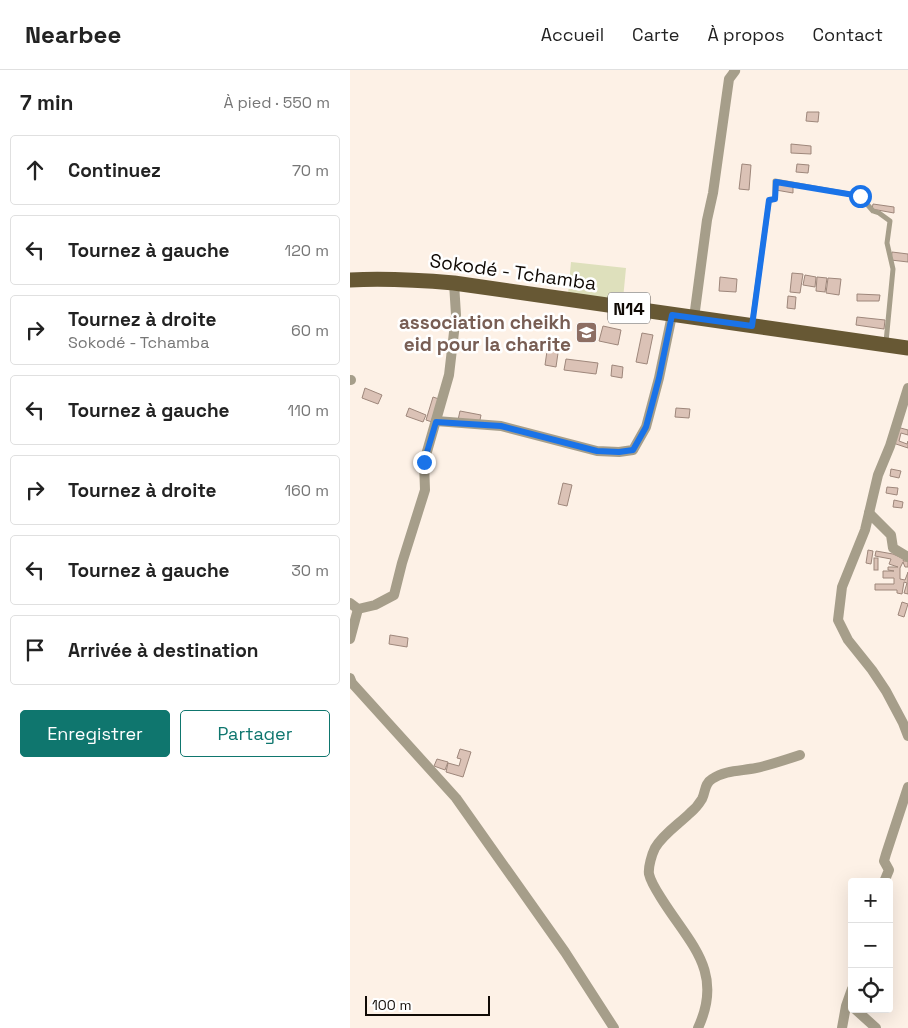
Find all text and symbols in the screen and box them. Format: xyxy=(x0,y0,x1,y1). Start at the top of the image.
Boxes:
text: Nearbee xyxy=(25,19,121,50)
text: Accueil xyxy=(541,23,604,46)
text: Carte xyxy=(632,23,679,46)
text: À propos xyxy=(707,23,785,46)
text: Contact xyxy=(813,23,883,46)
text: 7 min xyxy=(20,89,73,116)
text: À pied · 550 m xyxy=(224,92,330,113)
icon: ahead xyxy=(21,156,49,184)
text: Continuez xyxy=(68,158,161,183)
text: 70 m xyxy=(292,160,329,181)
route start xyxy=(849,185,872,208)
icon: left xyxy=(21,236,49,264)
text: Tournez à gauche xyxy=(68,238,230,263)
text: 120 m xyxy=(285,240,329,261)
street label: Sokodé - Tchamba xyxy=(428,248,598,296)
road number: N14 xyxy=(608,292,650,324)
text: Tournez à droite xyxy=(68,307,217,332)
place label: association cheikh eid pour la charite xyxy=(399,310,571,357)
icon: right xyxy=(21,316,49,344)
text: 60 m xyxy=(291,320,329,341)
school or university icon: association cheikh eid pour la charite xyxy=(575,321,599,345)
text: Sokodé - Tchamba xyxy=(68,332,209,353)
icon: left xyxy=(21,396,49,424)
text: Tournez à gauche xyxy=(68,398,230,423)
text: 110 m xyxy=(287,400,329,421)
route end xyxy=(413,451,436,474)
icon: right xyxy=(21,476,49,504)
text: Tournez à droite xyxy=(68,478,217,503)
text: 160 m xyxy=(284,480,329,501)
icon: left xyxy=(21,556,49,584)
text: Tournez à gauche xyxy=(68,558,230,583)
text: 30 m xyxy=(291,560,329,581)
icon: arrive xyxy=(21,636,49,664)
text: Arrivée à destination xyxy=(68,638,258,663)
button: Enregistrer xyxy=(20,710,170,757)
button: Partager xyxy=(180,710,330,757)
map controls xyxy=(848,878,893,1013)
button: + xyxy=(848,878,893,923)
button: − xyxy=(848,923,893,968)
button: locate xyxy=(848,968,893,1013)
scale bar xyxy=(365,993,490,1016)
text: 100 m xyxy=(372,996,411,1014)

